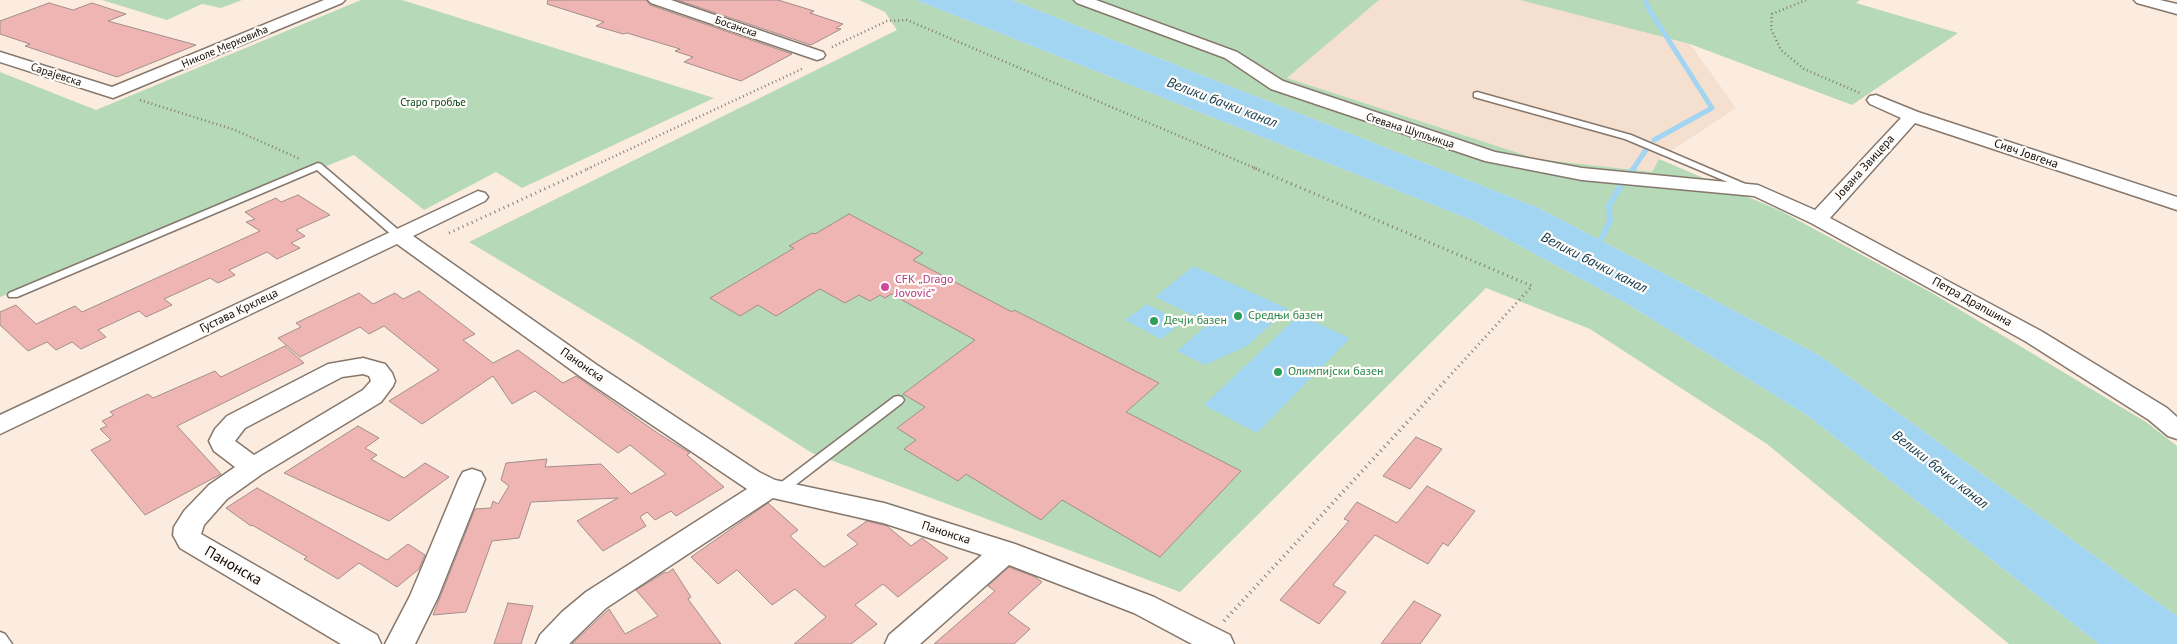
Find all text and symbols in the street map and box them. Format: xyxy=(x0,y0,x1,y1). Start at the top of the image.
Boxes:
street label: Босанска xyxy=(713,14,759,40)
street label: Николе Мерковића xyxy=(180,23,270,71)
street label: Сарајевска xyxy=(29,61,83,89)
water label: Велики бачки канал xyxy=(1164,74,1280,132)
park label: Старо гробље xyxy=(400,96,466,110)
street label: Стевана Шупљикца xyxy=(1364,110,1456,152)
street label: Јована Звицера xyxy=(1832,132,1898,202)
street label: Сивч Јовгена xyxy=(1992,136,2060,172)
water label: Велики бачки канал xyxy=(1538,229,1650,297)
place label: CFK „Drago Jovović” xyxy=(895,273,953,301)
street label: Петра Драпшина xyxy=(1930,274,2014,330)
marker: CFK „Drago Jovović” xyxy=(879,281,891,293)
street label: Густава Крклеца xyxy=(198,286,280,336)
place label: Средњи базен xyxy=(1248,309,1323,323)
marker: Средњи базен xyxy=(1232,310,1244,322)
place label: Дечји базен xyxy=(1164,314,1227,328)
marker: Дечји базен xyxy=(1148,315,1160,327)
street label: Панонска xyxy=(557,345,607,385)
place label: Олимпијски базен xyxy=(1288,365,1383,379)
marker: Олимпијски базен xyxy=(1272,366,1284,378)
water label: Велики бачки канал xyxy=(1889,427,1991,513)
street label: Панонска xyxy=(920,518,972,548)
street label: Панонска xyxy=(201,542,265,590)

